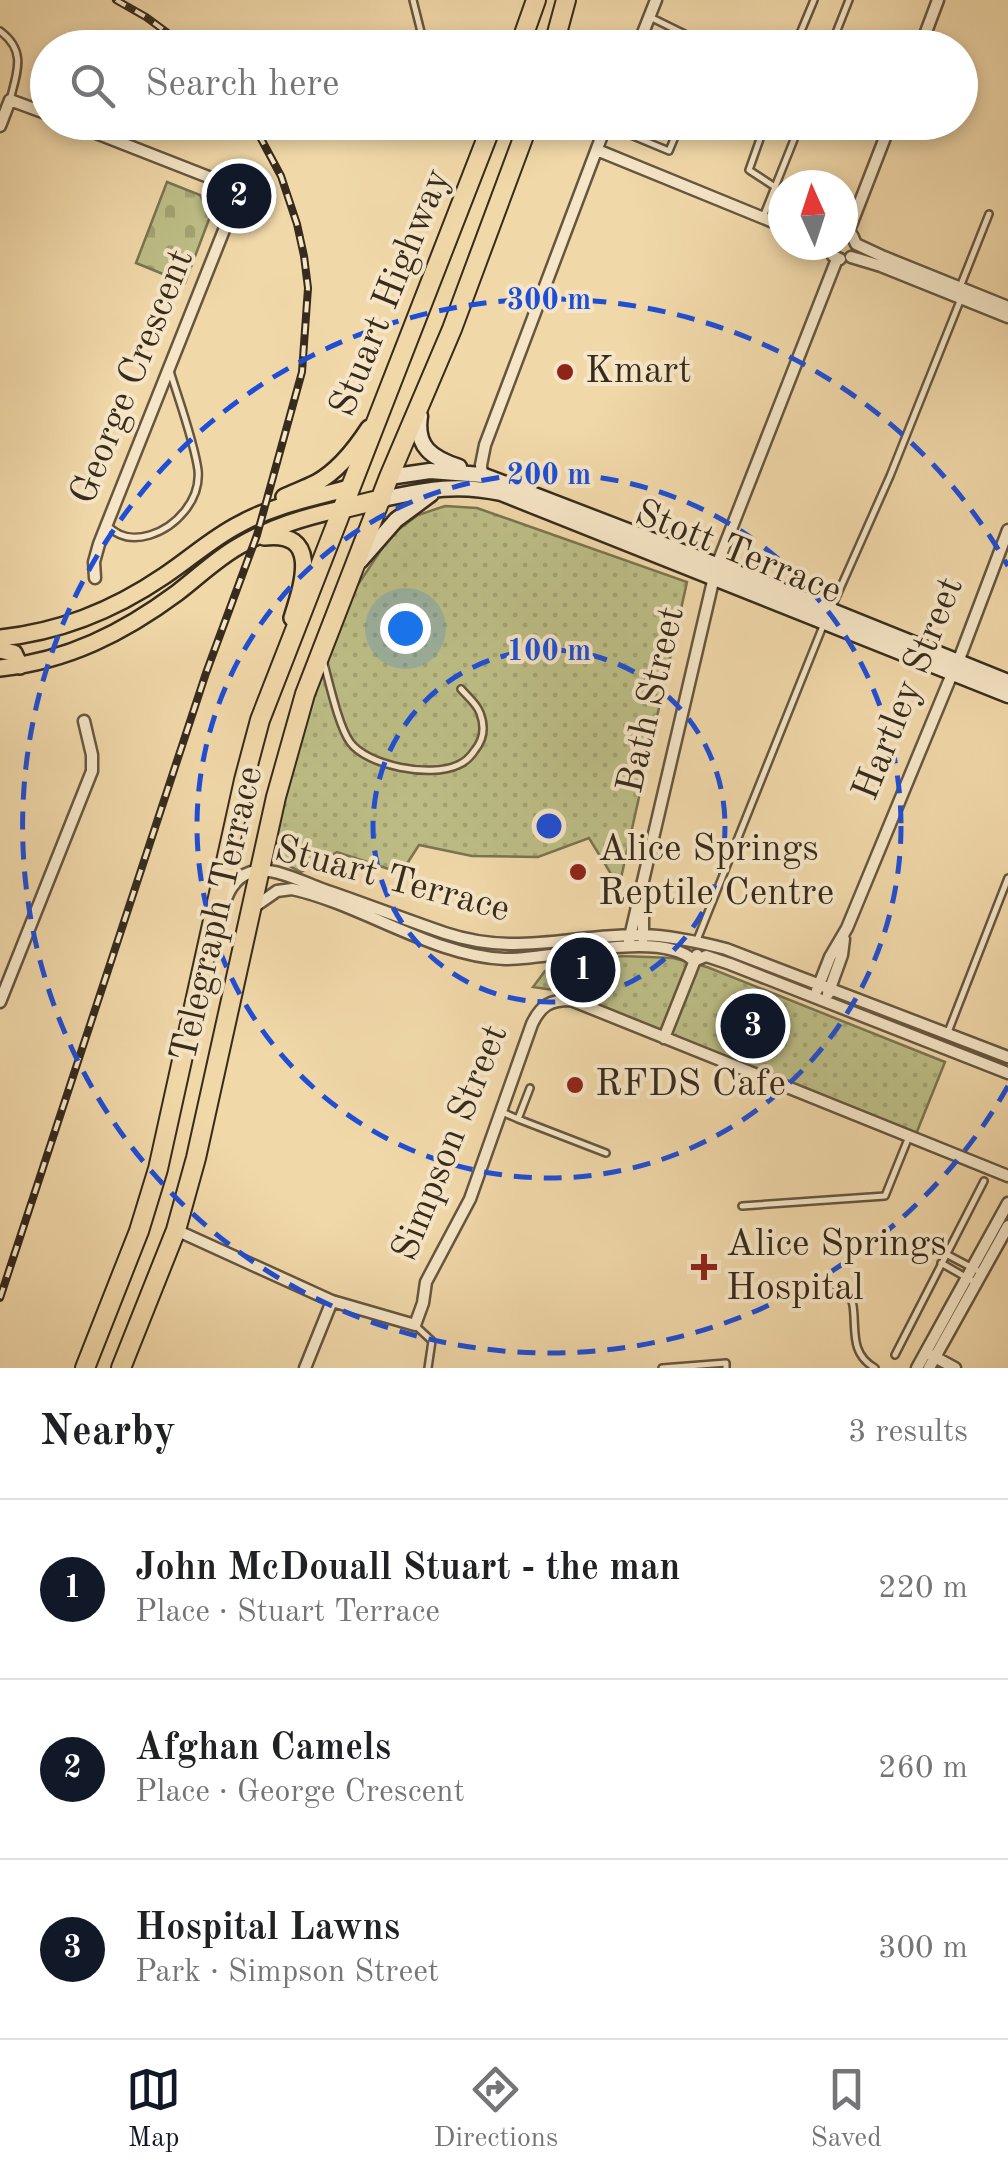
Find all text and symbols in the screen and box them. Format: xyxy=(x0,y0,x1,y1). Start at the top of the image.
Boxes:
search box xyxy=(30,30,978,140)
icon: search xyxy=(65,58,120,113)
text: Search here xyxy=(145,66,340,104)
pin: 2 xyxy=(206,158,272,234)
street label: Stuart Highway xyxy=(324,164,458,422)
north arrow xyxy=(768,170,858,260)
street label: George Crescent xyxy=(65,244,201,510)
text: 300 m xyxy=(507,286,591,316)
place label: Kmart xyxy=(585,353,692,391)
marker: Kmart xyxy=(554,361,576,383)
text: 200 m xyxy=(507,461,591,491)
street label: Stott Terrace xyxy=(629,494,847,612)
street label: Hartley Street xyxy=(847,572,971,806)
your location xyxy=(380,603,431,654)
street label: Bath Street xyxy=(612,603,692,797)
text: 100 m xyxy=(507,637,591,667)
street label: Telegraph Terrace xyxy=(166,763,270,1065)
centre of rings xyxy=(531,808,567,844)
street label: Stuart Terrace xyxy=(270,830,514,930)
place label: Alice Springs Reptile Centre xyxy=(598,831,834,913)
marker: Alice Springs Reptile Centre xyxy=(567,861,589,883)
pin: 1 xyxy=(550,932,616,1008)
pin: 3 xyxy=(720,988,786,1064)
street label: Simpson Street xyxy=(386,1020,516,1266)
place label: RFDS Cafe xyxy=(595,1066,786,1104)
marker: RFDS Cafe xyxy=(564,1074,586,1096)
place label: Alice Springs Hospital xyxy=(726,1226,947,1308)
marker: Alice Springs Hospital xyxy=(691,1254,717,1280)
text: Nearby xyxy=(40,1412,176,1454)
text: 3 results xyxy=(848,1417,968,1449)
text: John McDouall Stuart - the man xyxy=(135,1550,680,1588)
text: 1 xyxy=(63,1573,82,1605)
text: 220 m xyxy=(878,1573,968,1605)
text: Place · Stuart Terrace xyxy=(135,1597,440,1629)
text: Afghan Camels xyxy=(135,1730,391,1768)
text: 2 xyxy=(63,1753,82,1785)
text: 260 m xyxy=(878,1753,968,1785)
text: Place · George Crescent xyxy=(135,1777,465,1809)
text: Hospital Lawns xyxy=(135,1910,400,1948)
text: 3 xyxy=(63,1933,82,1965)
text: 300 m xyxy=(878,1933,968,1965)
text: Park · Simpson Street xyxy=(135,1957,439,1989)
tab: Map xyxy=(126,2062,181,2157)
tab: Directions xyxy=(434,2062,558,2157)
tab: Saved xyxy=(810,2062,882,2157)

